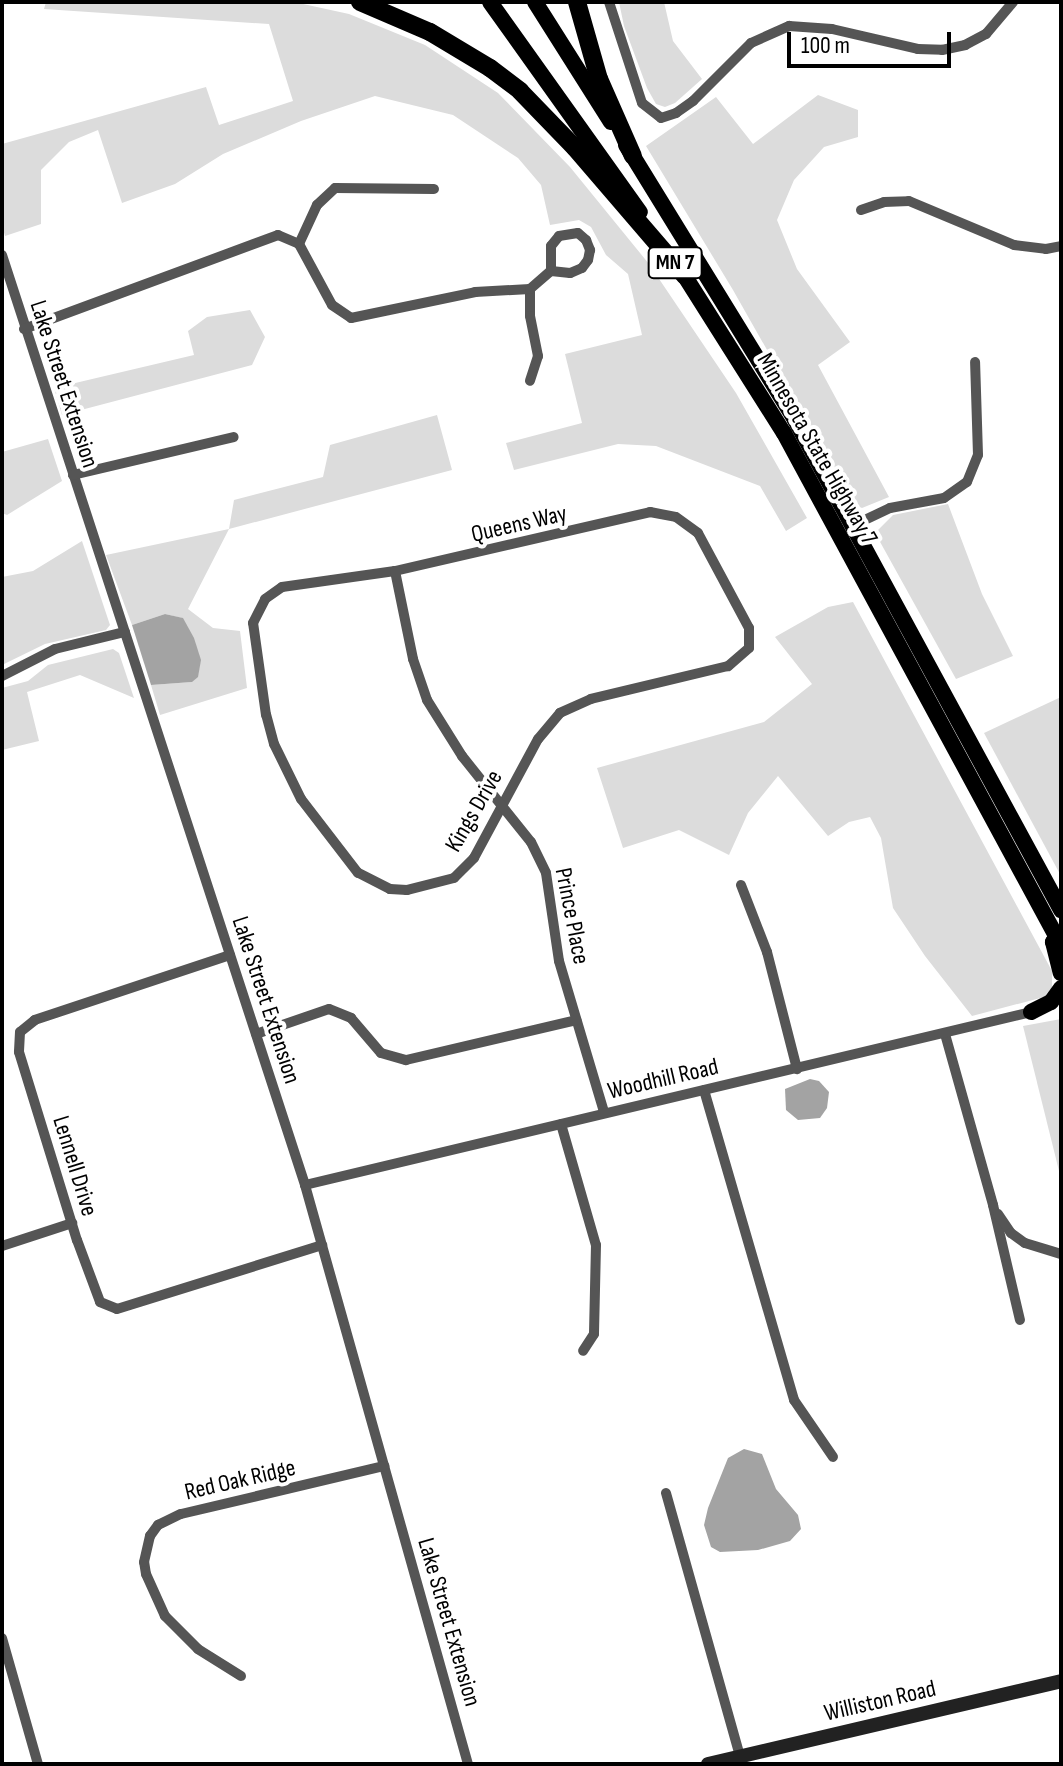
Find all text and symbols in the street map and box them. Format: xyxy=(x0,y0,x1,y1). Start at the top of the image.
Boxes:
scale bar xyxy=(791,16,955,66)
text: 100 m xyxy=(801,31,850,60)
road number: MN 7 xyxy=(647,245,703,281)
street label: Lake Street Extension xyxy=(23,297,105,471)
street label: Minnesota State Highway 7 xyxy=(750,348,884,550)
street label: Queens Way xyxy=(468,499,570,549)
street label: Kings Drive xyxy=(439,765,509,857)
street label: Prince Place xyxy=(549,865,595,967)
street label: Lake Street Extension xyxy=(225,913,307,1087)
street label: Woodhill Road xyxy=(605,1052,721,1106)
street label: Lennell Drive xyxy=(46,1112,104,1220)
street label: Red Oak Ridge xyxy=(182,1453,298,1507)
street label: Lake Street Extension xyxy=(411,1534,487,1710)
street label: Williston Road xyxy=(821,1674,939,1728)

